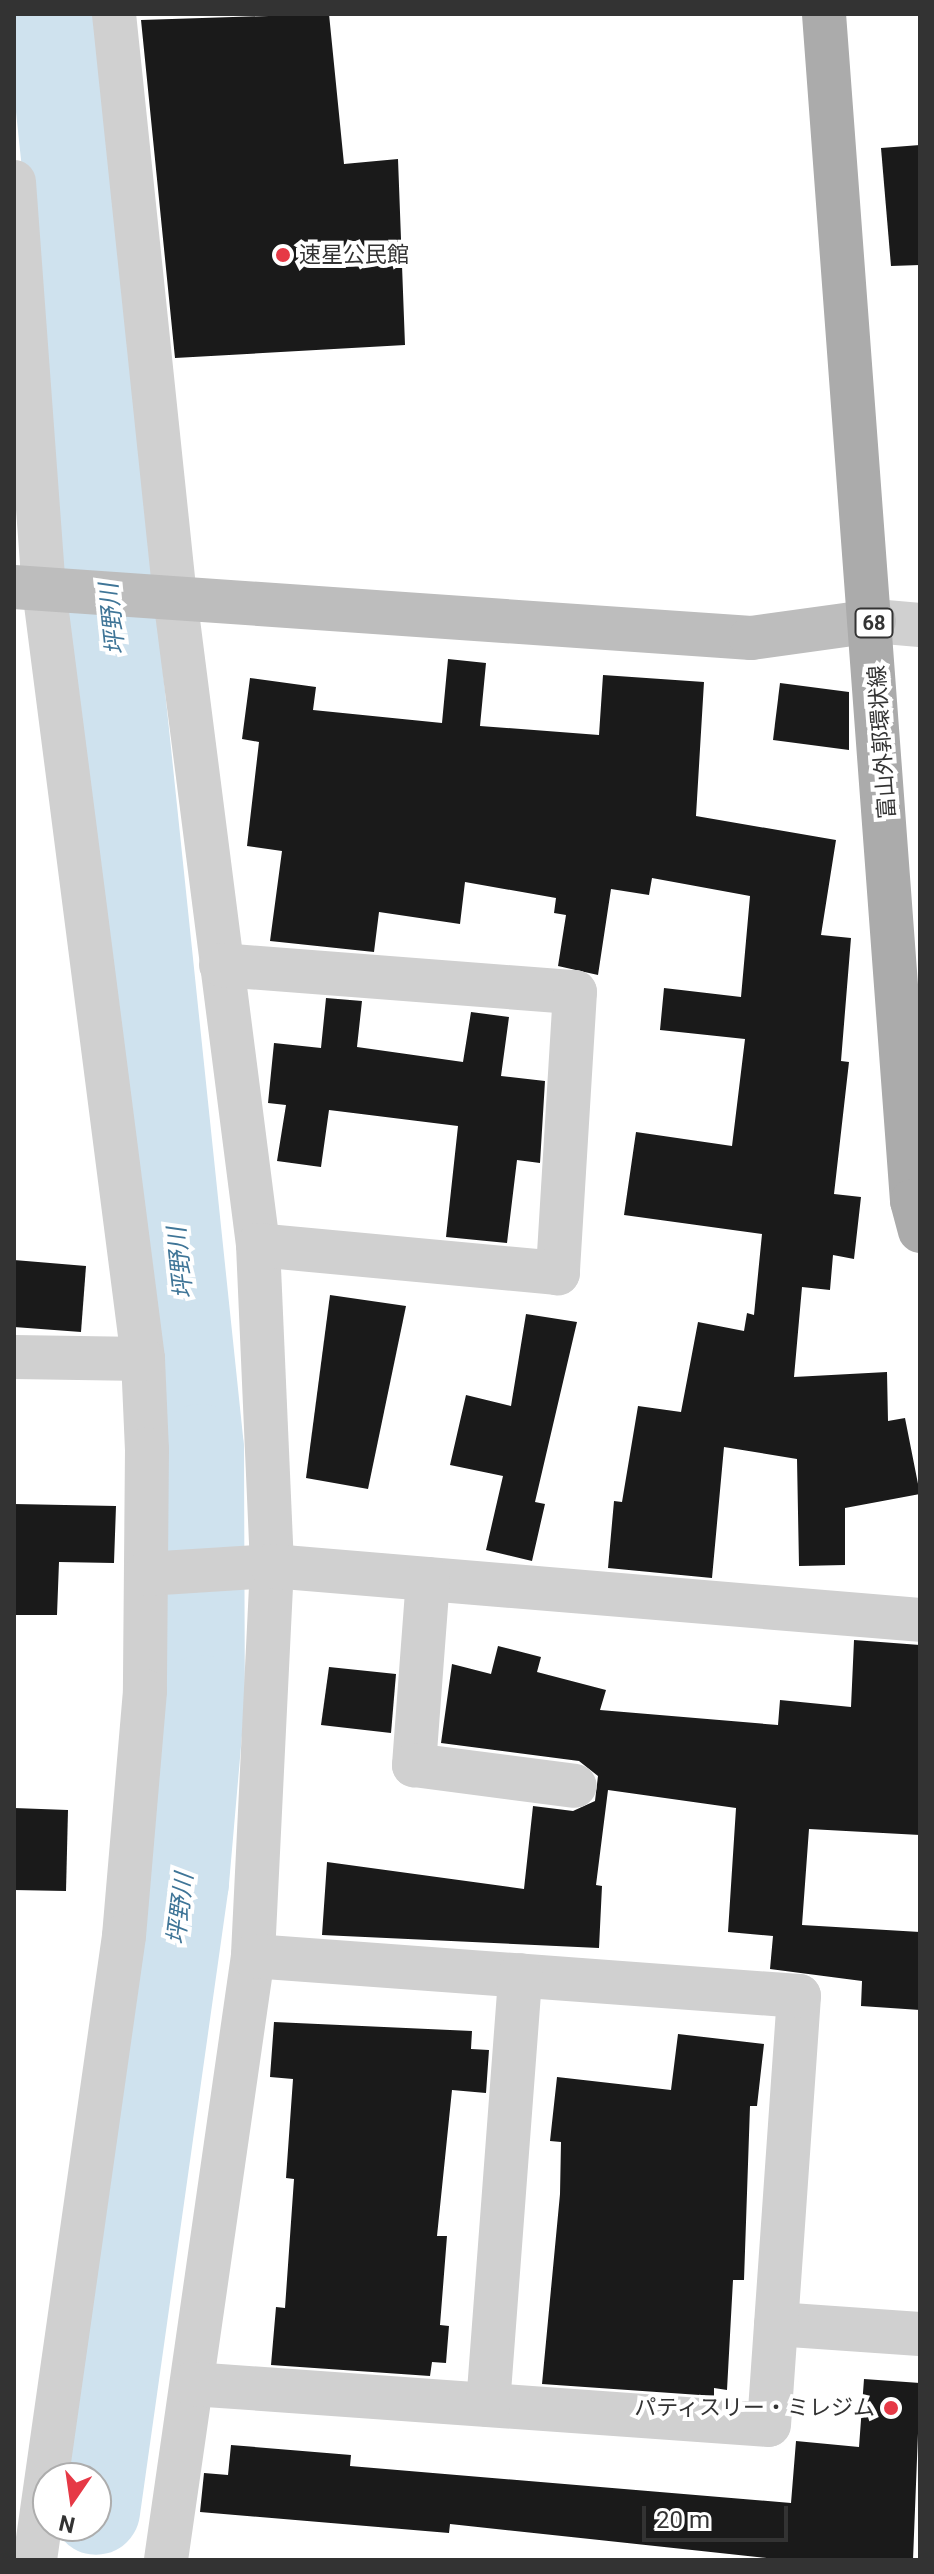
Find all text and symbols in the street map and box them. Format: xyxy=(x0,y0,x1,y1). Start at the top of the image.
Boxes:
place label: 速星公民館 xyxy=(299,242,409,268)
marker: 速星公民館 xyxy=(274,246,292,264)
water label: 坪野川 xyxy=(95,582,131,656)
road number: 68 xyxy=(854,607,894,639)
street label: 富山外郭環状線 xyxy=(863,664,901,820)
water label: 坪野川 xyxy=(163,1226,199,1300)
water label: 坪野川 xyxy=(162,1872,200,1946)
place label: パティスリー・ミレジム xyxy=(633,2395,875,2421)
marker: パティスリー・ミレジム xyxy=(882,2399,900,2417)
north arrow xyxy=(32,2462,112,2542)
scale bar xyxy=(646,2490,792,2540)
text: 20 m xyxy=(656,2506,710,2534)
text: N xyxy=(57,2510,77,2538)

